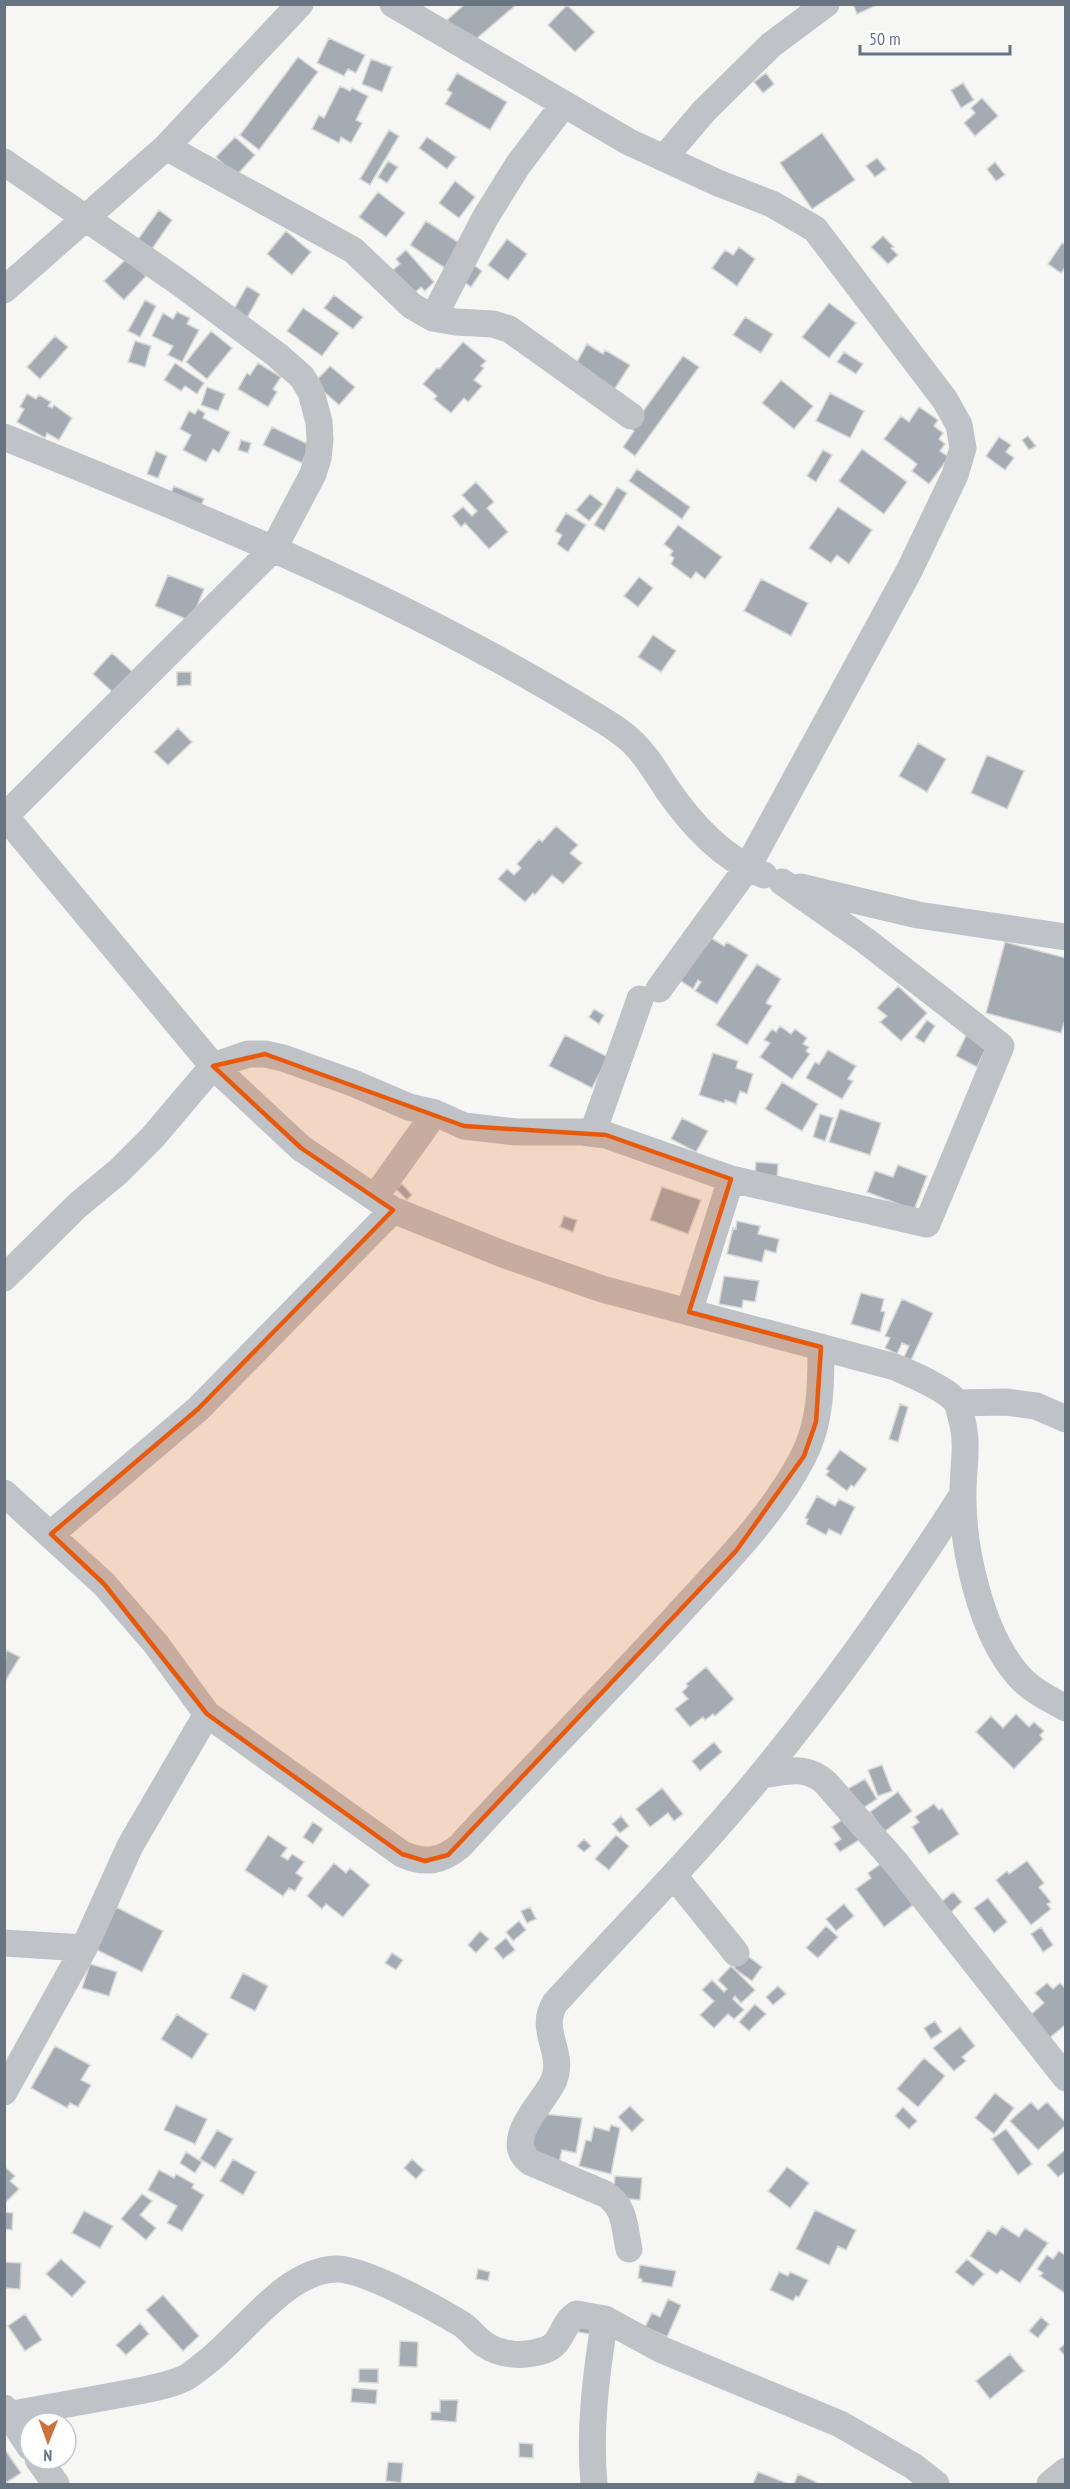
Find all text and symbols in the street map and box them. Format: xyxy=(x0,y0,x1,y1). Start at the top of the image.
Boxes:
scale bar xyxy=(860,18,1010,56)
text: 50 m xyxy=(869,27,901,50)
north arrow xyxy=(18,2411,78,2471)
text: N xyxy=(43,2446,52,2466)

